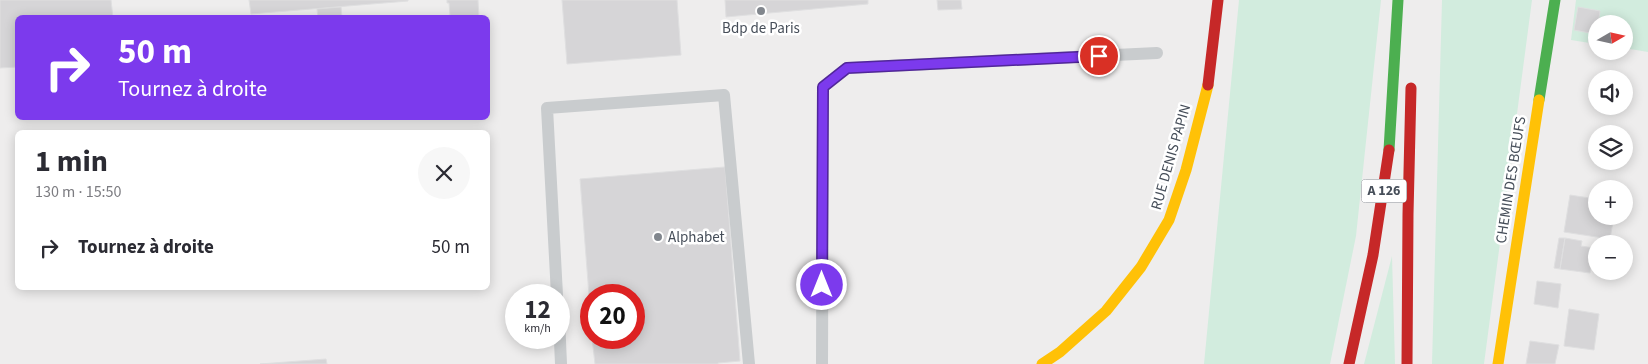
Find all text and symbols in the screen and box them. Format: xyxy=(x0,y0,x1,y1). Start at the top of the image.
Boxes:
marker: Bdp de Paris xyxy=(755,5,767,17)
north arrow xyxy=(1588,15,1632,60)
map controls xyxy=(1588,15,1633,280)
place label: Bdp de Paris xyxy=(722,18,800,39)
text: 50 m xyxy=(118,27,192,77)
icon: right xyxy=(35,35,100,100)
pin xyxy=(1078,35,1120,77)
icon: arrive xyxy=(1085,42,1113,70)
button: sound xyxy=(1588,70,1633,115)
text: Tournez à droite xyxy=(118,73,267,105)
street label: RUE DENIS PAPIN xyxy=(1146,102,1196,212)
street label: CHEMIN DES BŒUFS xyxy=(1491,115,1531,245)
button: layers xyxy=(1588,125,1633,170)
text: 1 min xyxy=(35,140,108,183)
button: close xyxy=(418,147,470,199)
road number: A 126 xyxy=(1362,180,1406,202)
button: + xyxy=(1588,180,1633,225)
text: 130 m · 15:50 xyxy=(35,181,122,203)
place label: Alphabet xyxy=(668,227,725,248)
marker: Alphabet xyxy=(652,231,664,243)
icon: right xyxy=(35,234,63,262)
text: Tournez à droite xyxy=(78,234,214,261)
text: 50 m xyxy=(432,234,470,261)
button: − xyxy=(1588,235,1633,280)
position arrow xyxy=(795,258,847,310)
speed limit sign: 20 xyxy=(580,284,645,349)
text: 12 xyxy=(524,292,551,328)
text: km/h xyxy=(524,320,551,337)

